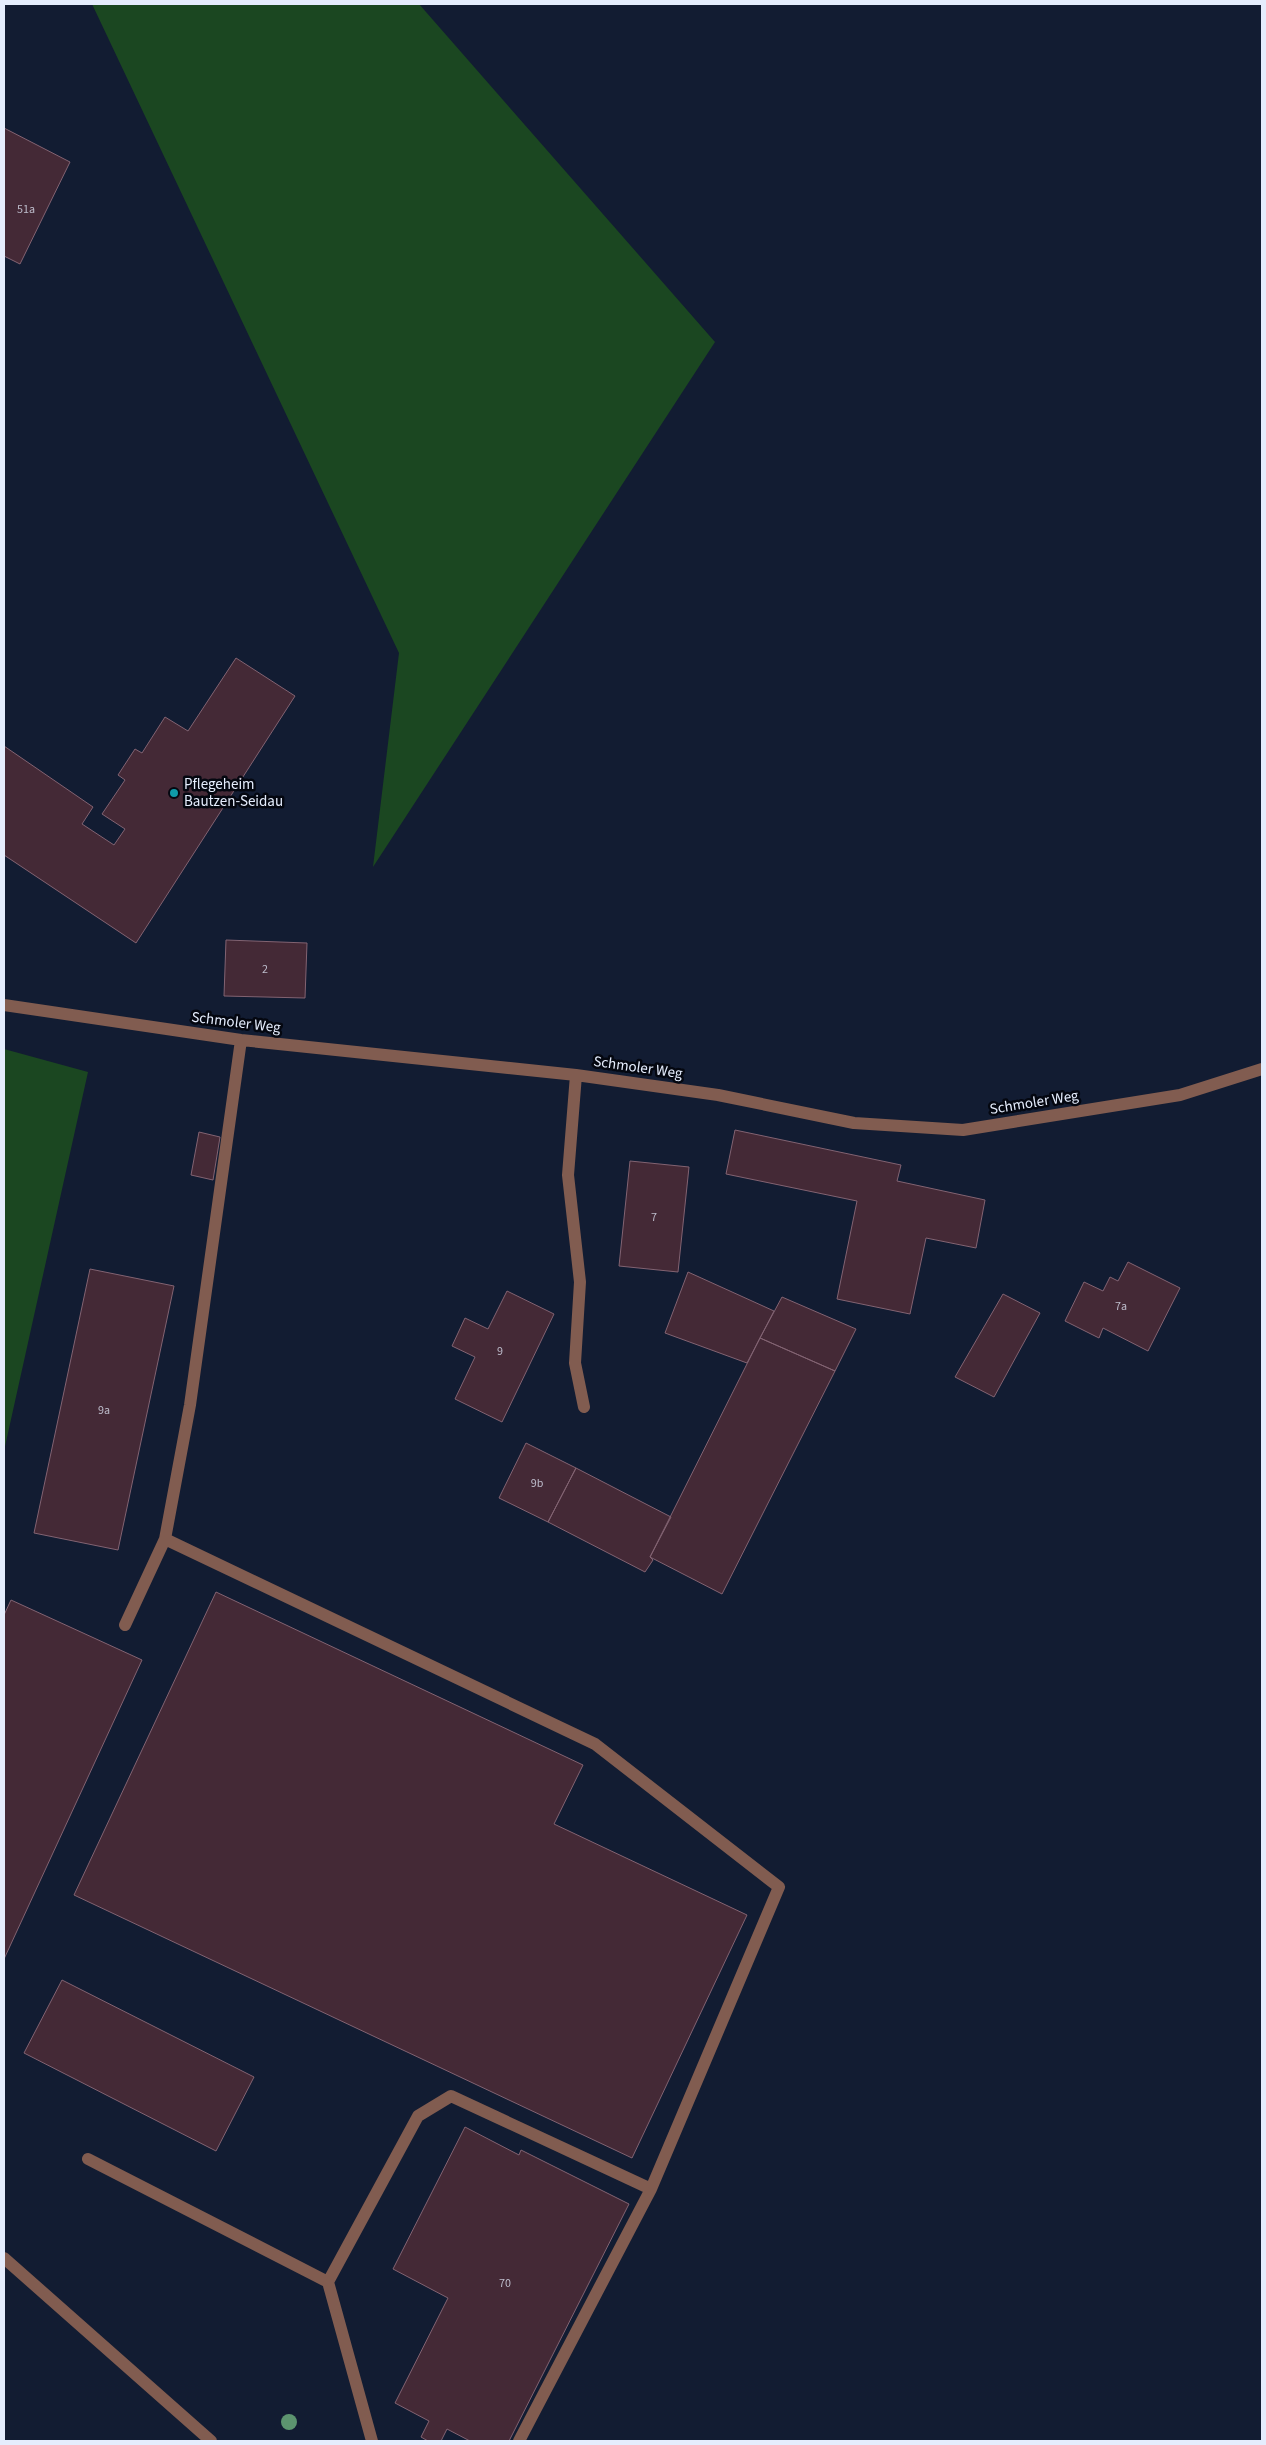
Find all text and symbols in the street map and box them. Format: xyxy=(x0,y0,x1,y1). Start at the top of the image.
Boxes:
house number: 51a xyxy=(17,201,35,218)
place label: Pflegeheim Bautzen-Seidau xyxy=(184,774,283,812)
marker: Pflegeheim Bautzen-Seidau xyxy=(168,787,180,799)
house number: 2 xyxy=(262,961,268,978)
street label: Schmoler Weg xyxy=(190,1007,282,1038)
street label: Schmoler Weg xyxy=(592,1051,684,1084)
street label: Schmoler Weg xyxy=(988,1085,1080,1120)
house number: 7 xyxy=(651,1209,657,1226)
house number: 7a xyxy=(1115,1298,1127,1315)
house number: 9 xyxy=(497,1343,503,1360)
house number: 9a xyxy=(98,1402,110,1419)
house number: 9b xyxy=(531,1475,544,1492)
house number: 70 xyxy=(499,2275,511,2292)

